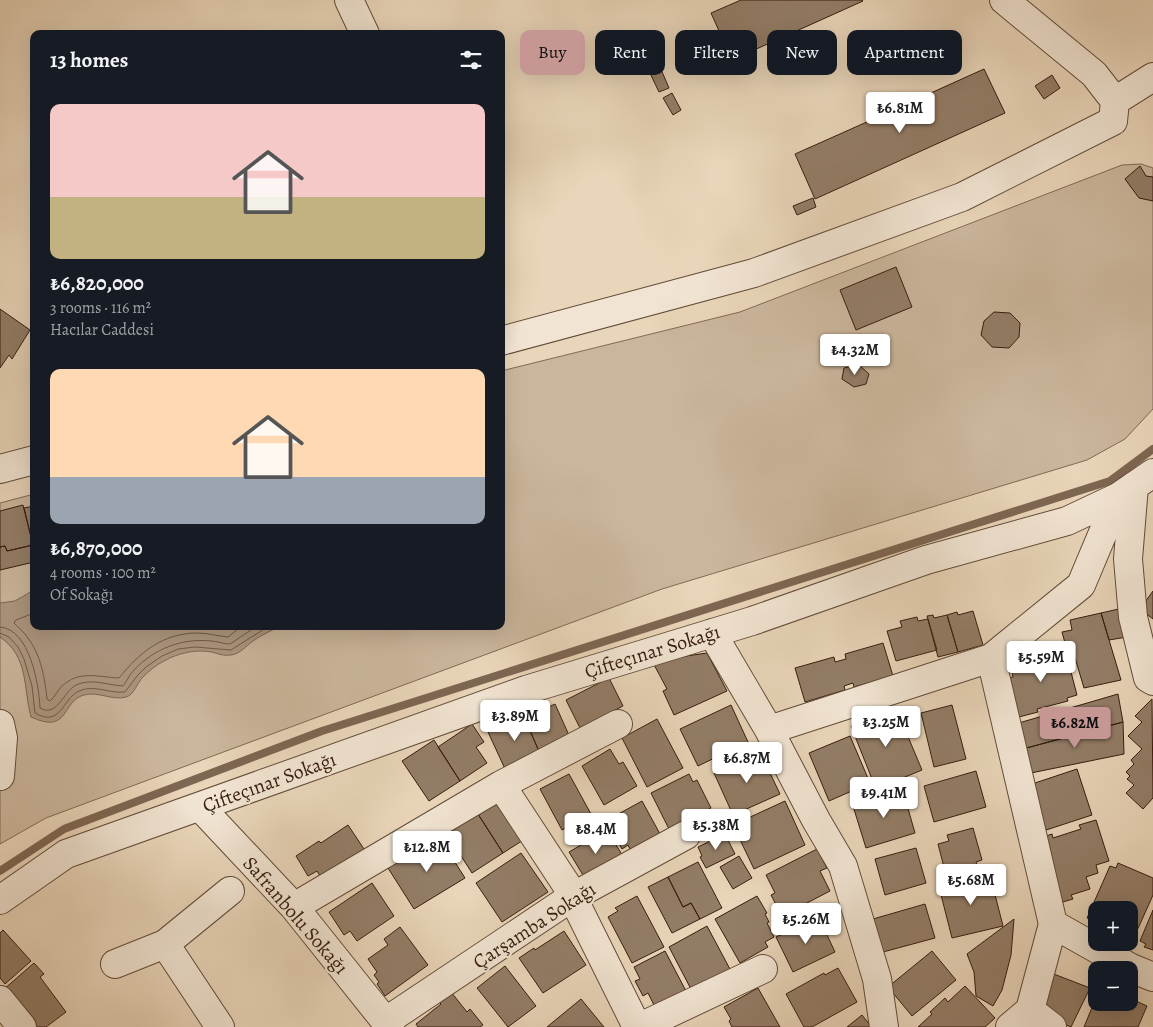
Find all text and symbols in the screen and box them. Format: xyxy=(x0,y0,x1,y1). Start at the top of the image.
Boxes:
chip: Buy xyxy=(520,30,585,75)
chip: Rent xyxy=(595,30,665,75)
chip: Filters xyxy=(675,30,757,75)
chip: New xyxy=(767,30,837,75)
chip: Apartment xyxy=(847,30,962,75)
text: 13 homes xyxy=(50,46,128,74)
icon: filters xyxy=(457,46,485,74)
pin: ₺6.81M xyxy=(859,92,941,134)
text: ₺6.81M xyxy=(877,97,923,119)
icon: home xyxy=(223,137,313,227)
text: ₺6,820,000 xyxy=(50,269,144,297)
text: 3 rooms · 116 m² xyxy=(50,297,151,319)
text: Hacılar Caddesi xyxy=(50,319,154,341)
pin: ₺4.32M xyxy=(814,334,896,376)
text: ₺4.32M xyxy=(831,339,879,361)
icon: home xyxy=(223,402,313,492)
text: ₺6,870,000 xyxy=(50,534,143,562)
text: 4 rooms · 100 m² xyxy=(50,562,156,584)
text: Of Sokağı xyxy=(50,584,113,606)
street label: Çifteçınar Sokağı xyxy=(581,618,723,685)
pin: ₺5.59M xyxy=(1000,640,1082,683)
text: ₺5.59M xyxy=(1018,646,1064,668)
pin: ₺3.89M xyxy=(474,700,556,742)
text: ₺3.89M xyxy=(491,705,539,727)
pin: ₺3.25M xyxy=(845,706,927,748)
pin: ₺6.82M xyxy=(1034,706,1116,749)
text: ₺3.25M xyxy=(862,711,910,733)
text: ₺6.82M xyxy=(1051,712,1099,734)
pin: ₺6.87M xyxy=(706,742,788,784)
street label: Çifteçınar Sokağı xyxy=(199,746,340,819)
text: ₺6.87M xyxy=(723,747,771,769)
pin: ₺9.41M xyxy=(843,776,925,819)
text: ₺9.41M xyxy=(861,782,907,804)
pin: ₺5.38M xyxy=(675,808,757,851)
pin: ₺8.4M xyxy=(561,812,631,855)
text: ₺5.38M xyxy=(692,814,740,836)
text: ₺8.4M xyxy=(576,818,616,840)
pin: ₺12.8M xyxy=(386,830,468,873)
text: ₺12.8M xyxy=(404,836,450,858)
street label: Safranbolu Sokağı xyxy=(237,850,354,980)
pin: ₺5.68M xyxy=(930,864,1012,906)
text: ₺5.68M xyxy=(947,869,995,891)
street label: Çarşamba Sokağı xyxy=(468,876,601,975)
map controls xyxy=(1088,901,1138,1011)
button: + xyxy=(1088,901,1138,951)
pin: ₺5.26M xyxy=(765,902,847,945)
text: ₺5.26M xyxy=(782,908,830,930)
button: − xyxy=(1088,961,1138,1011)

